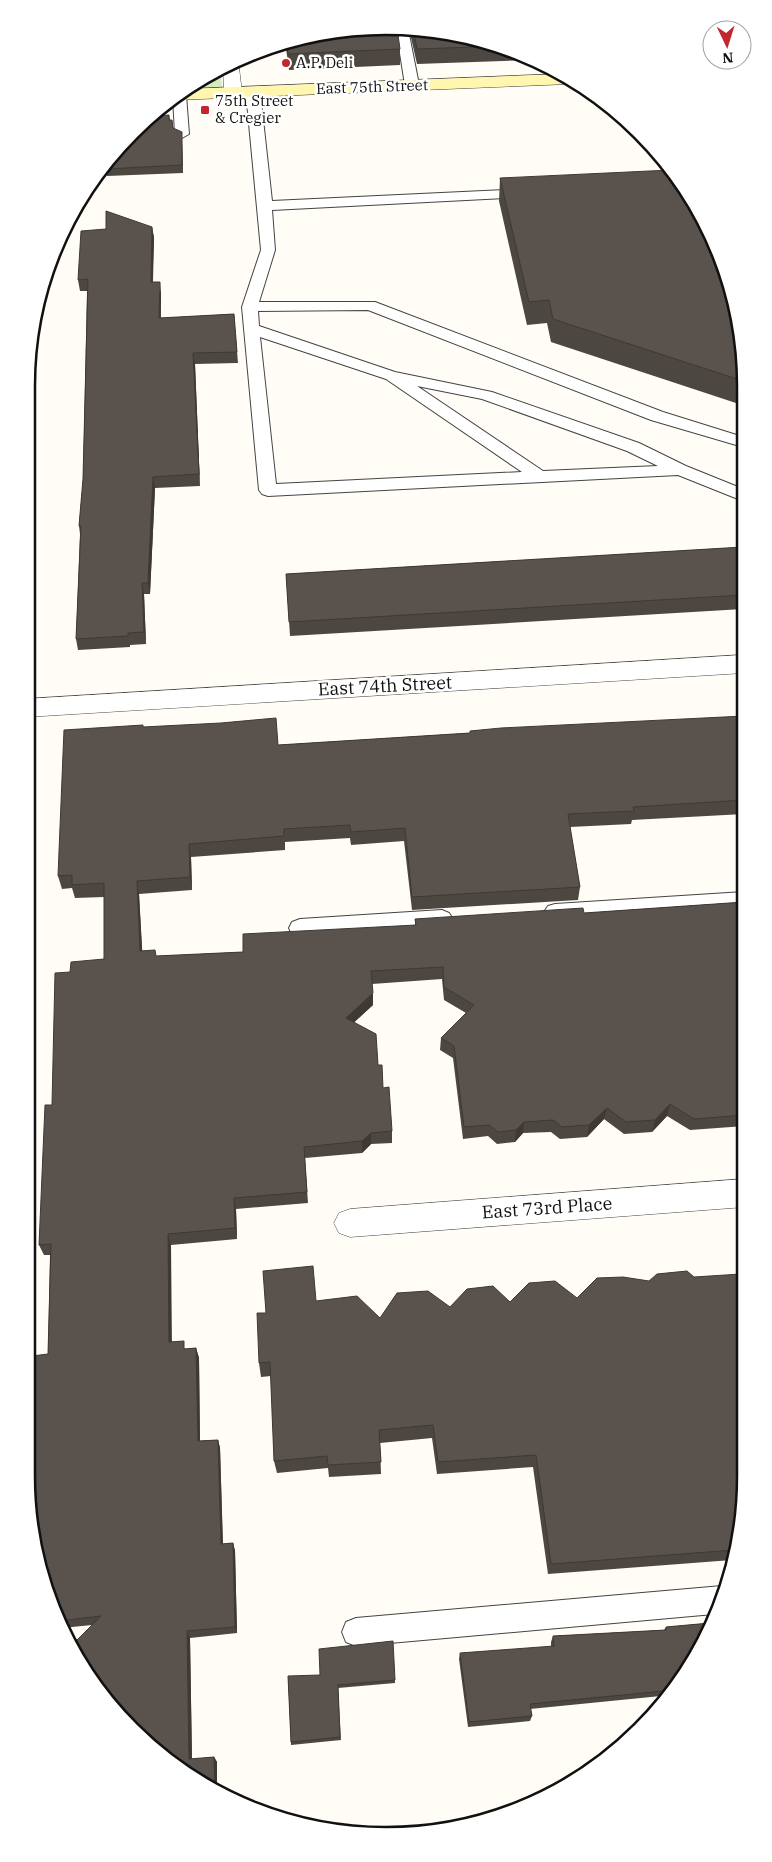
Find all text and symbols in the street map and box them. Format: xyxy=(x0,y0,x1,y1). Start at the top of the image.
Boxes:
north arrow xyxy=(702,20,752,70)
text: N xyxy=(722,49,734,67)
place label: A.P. Deli xyxy=(296,53,354,72)
marker: A.P. Deli xyxy=(280,57,292,69)
street label: East 75th Street xyxy=(316,75,428,98)
place label: 75th Street & Cregier xyxy=(215,91,293,127)
marker: 75th Street & Cregier xyxy=(199,104,211,116)
street label: East 74th Street xyxy=(317,670,453,701)
street label: East 73rd Place xyxy=(481,1191,613,1224)

